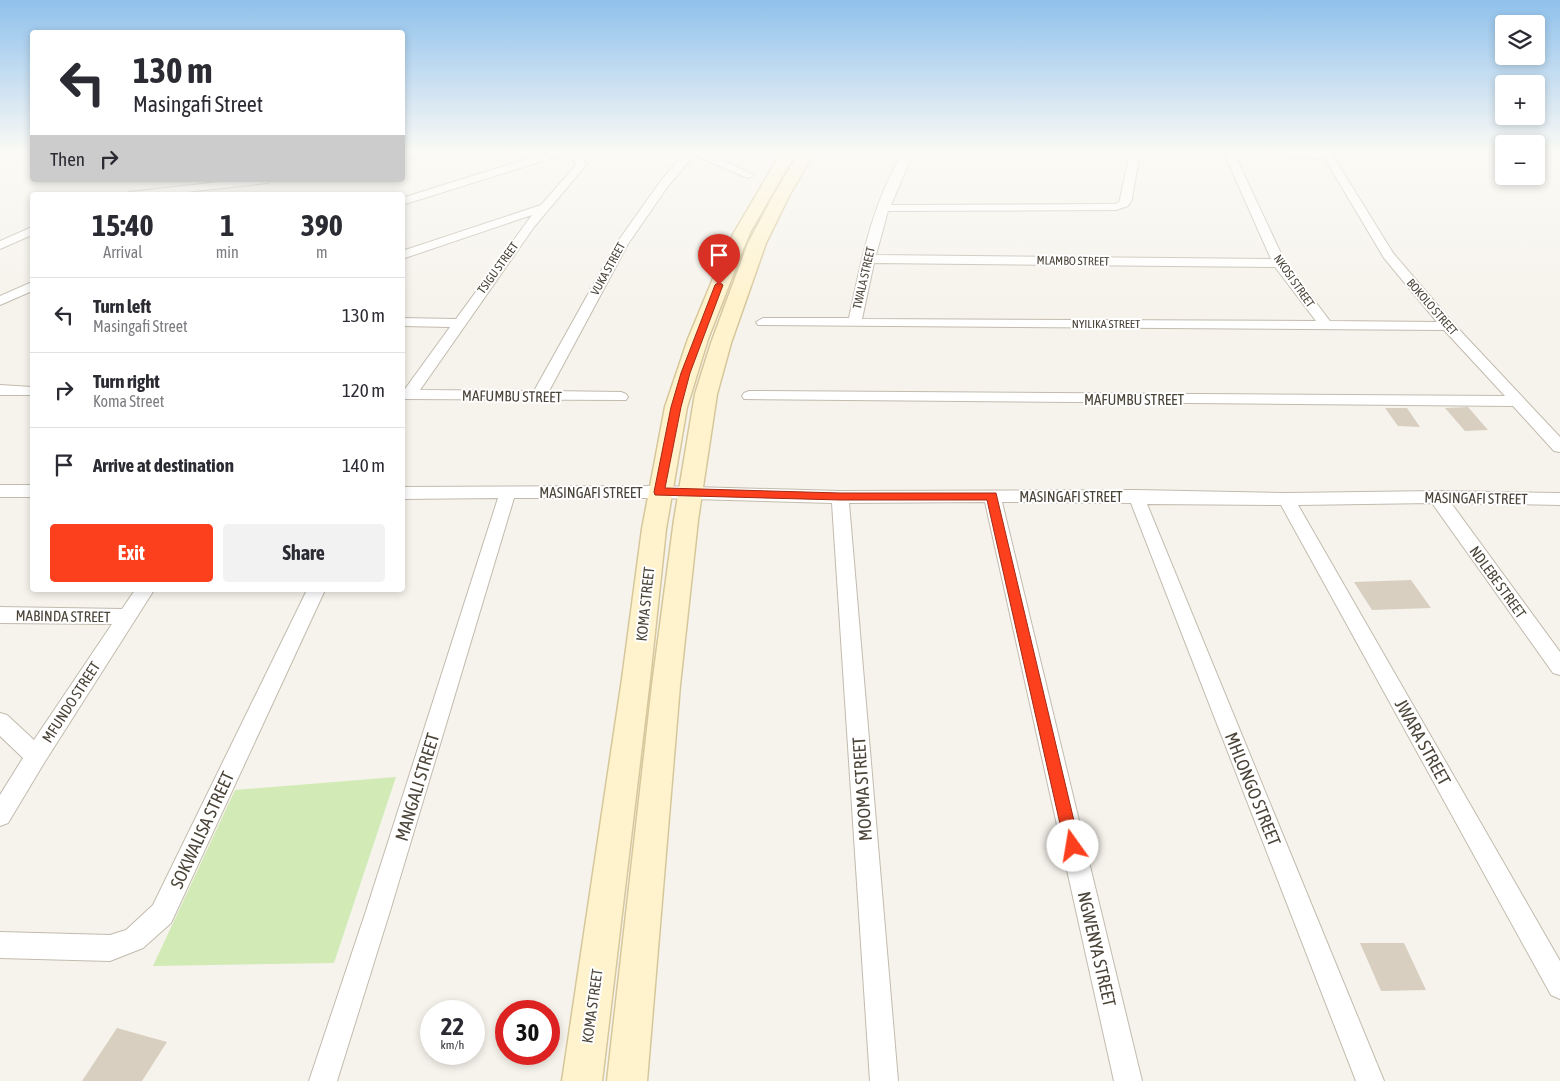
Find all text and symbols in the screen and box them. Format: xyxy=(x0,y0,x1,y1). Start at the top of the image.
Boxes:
map controls xyxy=(1495,15,1545,185)
button: layers xyxy=(1495,15,1545,65)
icon: left xyxy=(50,50,115,115)
text: 130 m xyxy=(133,50,212,90)
button: + xyxy=(1495,75,1545,125)
text: Masingafi Street xyxy=(133,91,263,117)
button: − xyxy=(1495,135,1545,185)
icon: right xyxy=(95,145,123,173)
text: Then xyxy=(50,148,85,170)
text: 15:40 xyxy=(92,208,154,242)
text: 1 xyxy=(220,208,234,242)
text: 390 xyxy=(301,208,343,242)
pin xyxy=(698,234,740,285)
street label: TSIGU STREET xyxy=(475,239,522,296)
street label: VUKA STREET xyxy=(588,240,629,298)
icon: arrive xyxy=(705,241,733,269)
text: Arrival xyxy=(103,243,142,261)
text: min xyxy=(216,243,239,261)
text: m xyxy=(316,243,328,261)
street label: TWALA STREET xyxy=(850,245,878,311)
street label: NKOSI STREET xyxy=(1271,252,1318,311)
street label: MLAMBO STREET xyxy=(1037,253,1110,269)
street label: BOKOLO STREET xyxy=(1404,276,1461,339)
text: Turn left xyxy=(93,295,151,317)
icon: left xyxy=(50,301,78,329)
text: 130 m xyxy=(342,304,385,326)
text: Masingafi Street xyxy=(93,317,188,335)
street label: NYILIKA STREET xyxy=(1072,317,1141,331)
text: Turn right xyxy=(93,370,160,392)
icon: right xyxy=(50,376,78,404)
text: 120 m xyxy=(342,379,385,401)
street label: MAFUMBU STREET xyxy=(462,387,563,405)
street label: MAFUMBU STREET xyxy=(1084,391,1184,408)
text: Koma Street xyxy=(93,392,164,410)
icon: arrive xyxy=(50,451,78,479)
text: Arrive at destination xyxy=(93,454,234,476)
text: 140 m xyxy=(342,454,385,476)
street label: MASINGAFI STREET xyxy=(539,484,643,501)
street label: MASINGAFI STREET xyxy=(1019,488,1123,505)
street label: MASINGAFI STREET xyxy=(1424,489,1528,507)
button: Exit xyxy=(50,524,213,582)
button: Share xyxy=(223,524,385,582)
street label: NDLEBE STREET xyxy=(1466,543,1530,622)
street label: KOMA STREET xyxy=(633,565,657,642)
street label: MABINDA STREET xyxy=(15,607,111,625)
street label: MFUNDO STREET xyxy=(39,658,104,746)
street label: JWARA STREET xyxy=(1391,695,1455,789)
street label: MHLONGO STREET xyxy=(1221,729,1285,849)
street label: MANGALI STREET xyxy=(391,730,443,843)
street label: MOOMA STREET xyxy=(848,736,876,842)
street label: SOKWALISA STREET xyxy=(166,768,238,892)
position arrow xyxy=(1046,819,1098,871)
street label: NGWENYA STREET xyxy=(1074,889,1120,1009)
street label: KOMA STREET xyxy=(578,967,606,1044)
speed limit sign: 30 xyxy=(495,1000,560,1065)
text: 22 xyxy=(441,1012,464,1040)
text: km/h xyxy=(441,1038,464,1052)

